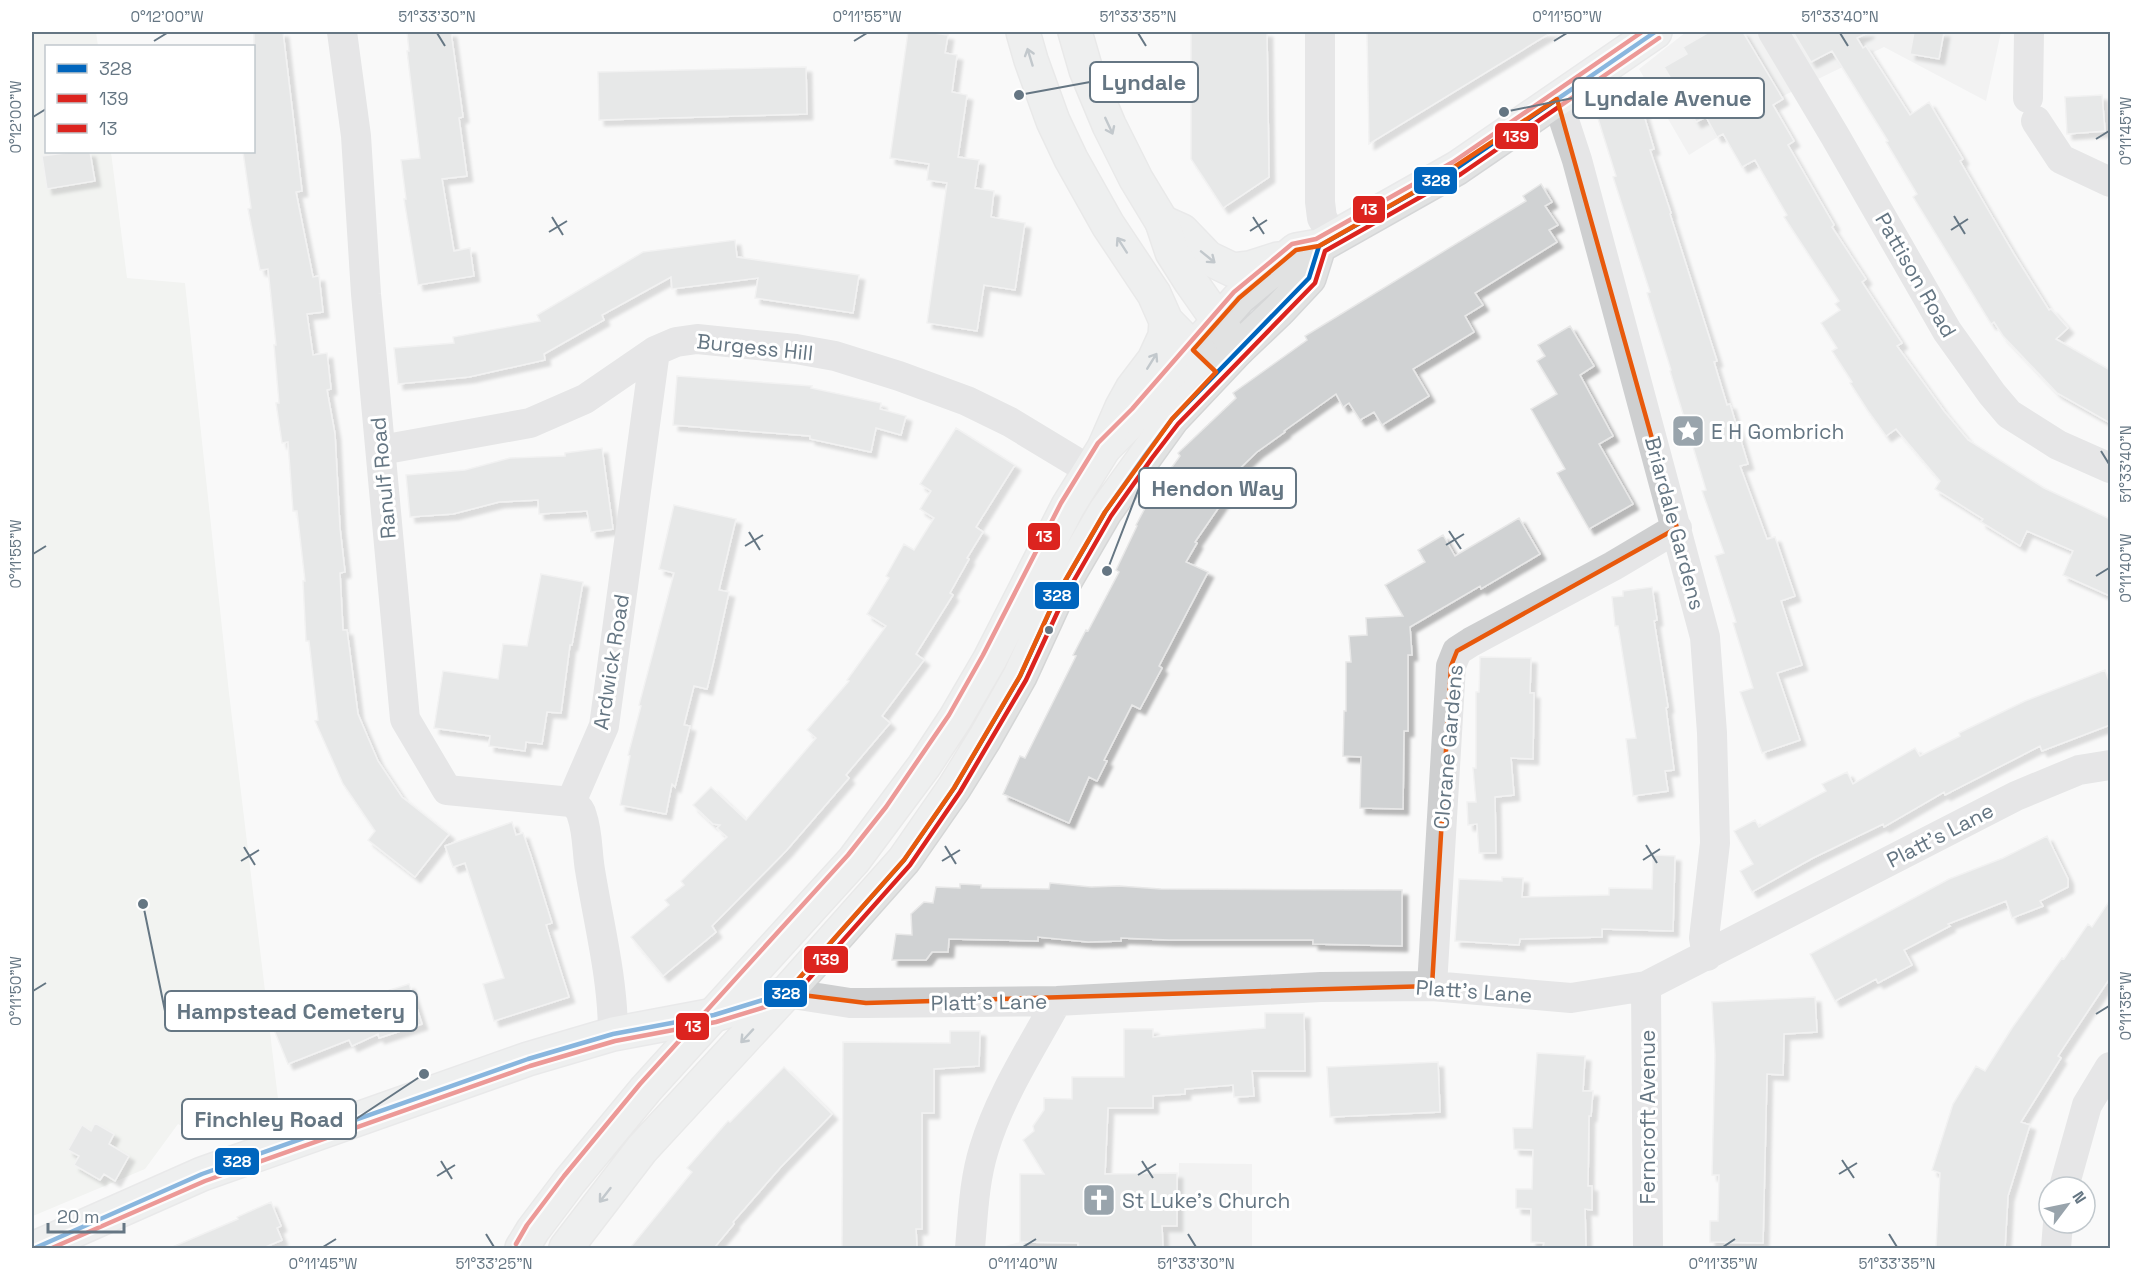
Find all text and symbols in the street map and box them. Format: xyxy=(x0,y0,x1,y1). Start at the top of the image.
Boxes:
text: 0°12'00"W xyxy=(130,7,204,26)
text: 51°33'30"N xyxy=(398,7,476,26)
text: 0°11'55"W xyxy=(832,7,902,26)
text: 51°33'35"N xyxy=(1099,7,1177,26)
text: 0°11'50"W xyxy=(1532,7,1602,26)
text: 51°33'40"N xyxy=(1801,7,1879,26)
legend xyxy=(45,45,255,153)
one-way arrow xyxy=(1024,48,1035,67)
text: 328 xyxy=(99,57,132,80)
callout: Lyndale xyxy=(1090,62,1198,102)
text: Lyndale xyxy=(1102,68,1186,96)
callout: Lyndale Avenue xyxy=(1573,78,1764,118)
text: 0°12'00"W xyxy=(6,80,25,154)
text: Lyndale Avenue xyxy=(1584,84,1752,112)
text: 139 xyxy=(99,87,128,110)
text: 0°11'45"W xyxy=(2116,97,2135,165)
one-way arrow xyxy=(1104,116,1116,134)
text: 13 xyxy=(99,117,117,140)
line badge: 139 xyxy=(1494,122,1539,150)
text: 139 xyxy=(1503,126,1530,147)
line badge: 328 xyxy=(1413,166,1458,195)
text: 328 xyxy=(1422,170,1451,191)
line badge: 13 xyxy=(1352,195,1386,224)
text: 13 xyxy=(1361,199,1378,220)
street label: Pattison Road xyxy=(1869,208,1963,342)
one-way arrow xyxy=(1115,237,1128,254)
one-way arrow xyxy=(1200,250,1216,263)
street label: Burgess Hill xyxy=(695,327,815,367)
one-way arrow xyxy=(1146,352,1159,369)
place icon: E H Gombrich xyxy=(1670,413,1706,449)
street label: Ranulf Road xyxy=(364,416,402,540)
place label: E H Gombrich xyxy=(1711,418,1844,445)
text: 51°33'40"N xyxy=(2116,425,2135,503)
street label: Briardale Gardens xyxy=(1639,433,1711,613)
callout: Hendon Way xyxy=(1139,468,1296,508)
text: Hendon Way xyxy=(1152,474,1284,502)
text: 0°11'55"W xyxy=(6,519,25,589)
line badge: 13 xyxy=(1027,522,1061,551)
text: 13 xyxy=(1036,526,1053,547)
text: 0°11'40"W xyxy=(2116,533,2135,603)
line badge: 328 xyxy=(1034,581,1080,610)
text: 328 xyxy=(1043,585,1072,606)
street label: Ardwick Road xyxy=(587,592,635,732)
unlabelled marker xyxy=(1043,624,1055,636)
street label: Clorane Gardens xyxy=(1427,663,1469,831)
street label: Platt's Lane xyxy=(1882,796,1998,874)
line badge: 139 xyxy=(803,945,849,974)
text: 139 xyxy=(813,949,840,970)
text: 0°11'50"W xyxy=(6,956,25,1026)
text: 0°11'35"W xyxy=(2116,971,2135,1041)
street label: Platt's Lane xyxy=(1415,973,1533,1009)
line badge: 328 xyxy=(763,979,808,1008)
text: 328 xyxy=(772,983,801,1004)
street label: Platt's Lane xyxy=(930,987,1048,1017)
callout: Hampstead Cemetery xyxy=(165,991,417,1031)
text: Hampstead Cemetery xyxy=(177,997,405,1025)
line badge: 13 xyxy=(675,1012,710,1041)
text: 13 xyxy=(685,1016,702,1037)
one-way arrow xyxy=(739,1029,754,1044)
street label: Ferncroft Avenue xyxy=(1634,1030,1661,1204)
callout: Finchley Road xyxy=(182,1099,356,1139)
text: Finchley Road xyxy=(194,1105,344,1133)
line badge: 328 xyxy=(214,1147,260,1176)
text: 328 xyxy=(223,1151,252,1172)
north arrow xyxy=(2037,1175,2097,1235)
church icon: St Luke's Church xyxy=(1081,1182,1117,1218)
one-way arrow xyxy=(599,1186,612,1202)
place label: St Luke's Church xyxy=(1122,1187,1290,1214)
text: N xyxy=(2068,1187,2091,1207)
scale bar xyxy=(48,1196,124,1234)
text: 20 m xyxy=(57,1205,100,1228)
text: 0°11'45"W xyxy=(289,1254,357,1273)
text: 51°33'25"N xyxy=(455,1254,533,1273)
text: 0°11'40"W xyxy=(988,1254,1058,1273)
text: 51°33'30"N xyxy=(1157,1254,1235,1273)
text: 0°11'35"W xyxy=(1688,1254,1758,1273)
text: 51°33'35"N xyxy=(1858,1254,1936,1273)

